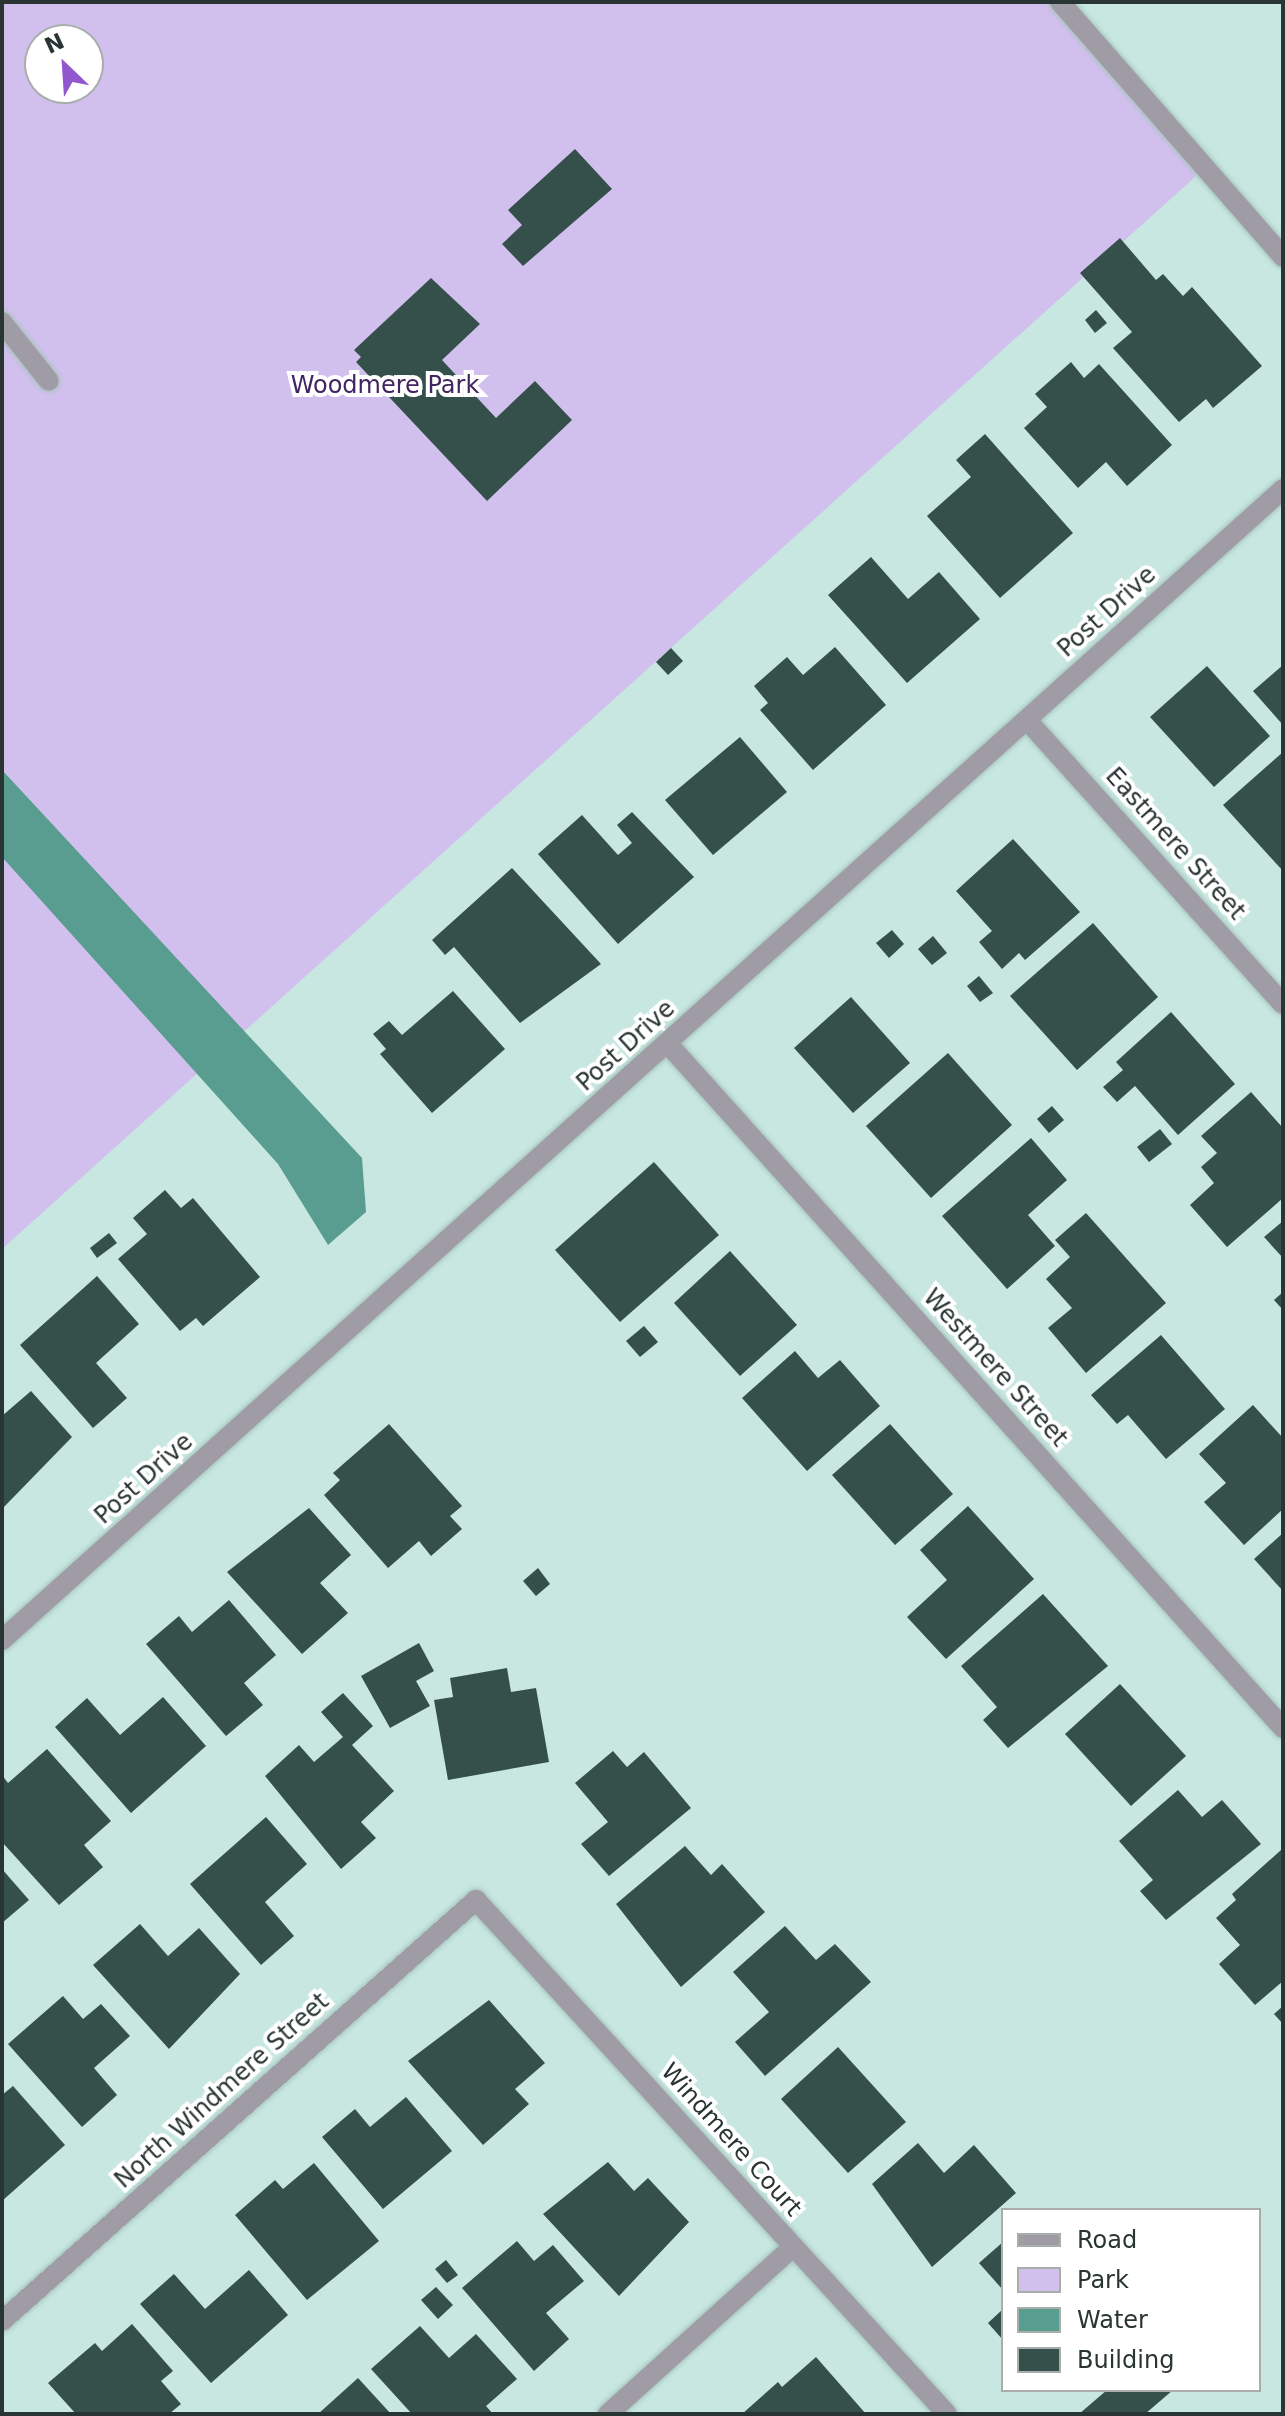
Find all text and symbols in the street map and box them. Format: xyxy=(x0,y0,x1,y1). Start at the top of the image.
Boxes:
north arrow xyxy=(24,24,104,104)
text: N xyxy=(41,28,68,59)
park label: Woodmere Park xyxy=(291,372,479,400)
street label: Post Drive xyxy=(1052,561,1162,663)
street label: Eastmere Street xyxy=(1099,762,1251,926)
street label: Post Drive xyxy=(571,995,681,1097)
street label: Westmere Street xyxy=(917,1283,1073,1453)
street label: Post Drive xyxy=(89,1428,199,1530)
street label: North Windmere Street xyxy=(109,1987,335,2195)
street label: Windmere Court xyxy=(655,2057,807,2223)
legend xyxy=(1001,2208,1261,2392)
text: Road xyxy=(1077,2226,1137,2254)
text: Park xyxy=(1077,2266,1129,2294)
text: Water xyxy=(1077,2306,1148,2334)
text: Building xyxy=(1077,2346,1174,2374)

